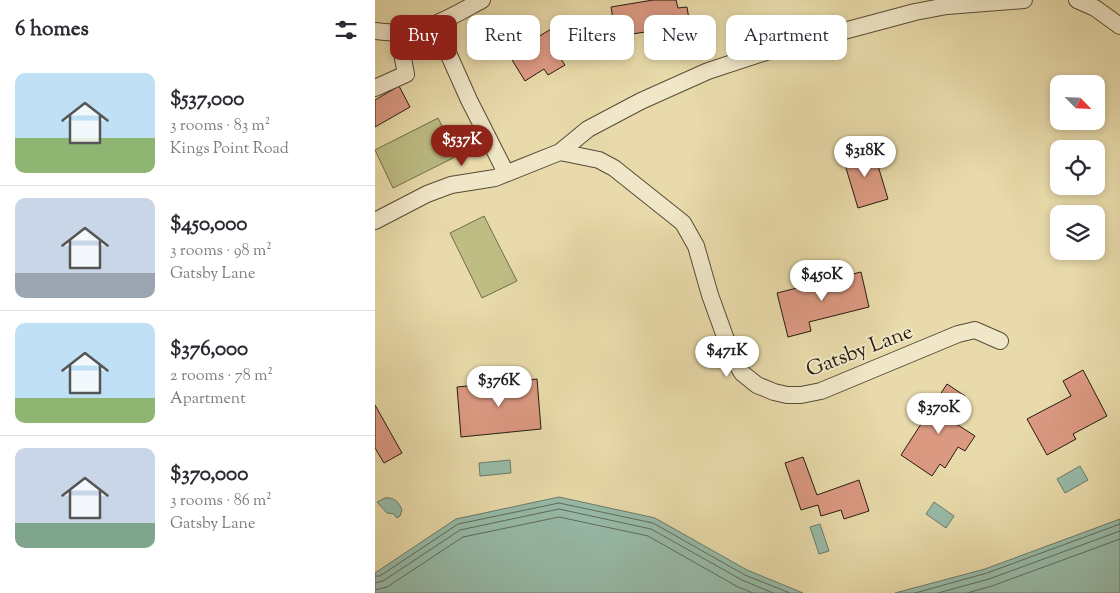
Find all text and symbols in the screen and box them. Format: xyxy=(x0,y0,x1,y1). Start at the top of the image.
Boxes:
text: 6 homes xyxy=(15,15,89,45)
chip: Buy xyxy=(390,15,457,60)
chip: Rent xyxy=(467,15,540,60)
chip: Filters xyxy=(550,15,634,60)
chip: New xyxy=(644,15,716,60)
chip: Apartment xyxy=(726,15,847,60)
icon: filters xyxy=(332,16,360,44)
north arrow xyxy=(1050,75,1105,130)
map controls xyxy=(1050,75,1105,260)
text: $537,000 xyxy=(170,85,244,115)
icon: home xyxy=(55,93,115,153)
text: 3 rooms · 83 m² xyxy=(170,115,270,138)
pin: $537K xyxy=(427,124,497,167)
text: $537K xyxy=(442,129,482,152)
pin: $318K xyxy=(830,136,900,178)
text: Kings Point Road xyxy=(170,138,289,161)
text: $318K xyxy=(845,140,885,163)
button: locate xyxy=(1050,140,1105,195)
button: layers xyxy=(1050,205,1105,260)
text: $450,000 xyxy=(170,210,247,240)
icon: home xyxy=(55,218,115,278)
text: 3 rooms · 98 m² xyxy=(170,240,272,263)
pin: $450K xyxy=(787,260,857,302)
text: Gatsby Lane xyxy=(170,263,255,286)
text: $450K xyxy=(801,264,843,287)
street label: Gatsby Lane xyxy=(802,318,917,386)
text: $376,000 xyxy=(170,335,248,365)
pin: $471K xyxy=(692,336,762,378)
text: $471K xyxy=(706,340,748,363)
icon: home xyxy=(55,343,115,403)
text: 2 rooms · 78 m² xyxy=(170,365,273,388)
pin: $376K xyxy=(464,366,534,408)
text: $376K xyxy=(478,370,520,393)
text: Apartment xyxy=(170,388,246,411)
pin: $370K xyxy=(904,392,974,435)
text: $370K xyxy=(918,397,960,420)
text: $370,000 xyxy=(170,460,248,490)
icon: home xyxy=(55,468,115,528)
text: 3 rooms · 86 m² xyxy=(170,490,272,513)
text: Gatsby Lane xyxy=(170,513,255,536)

